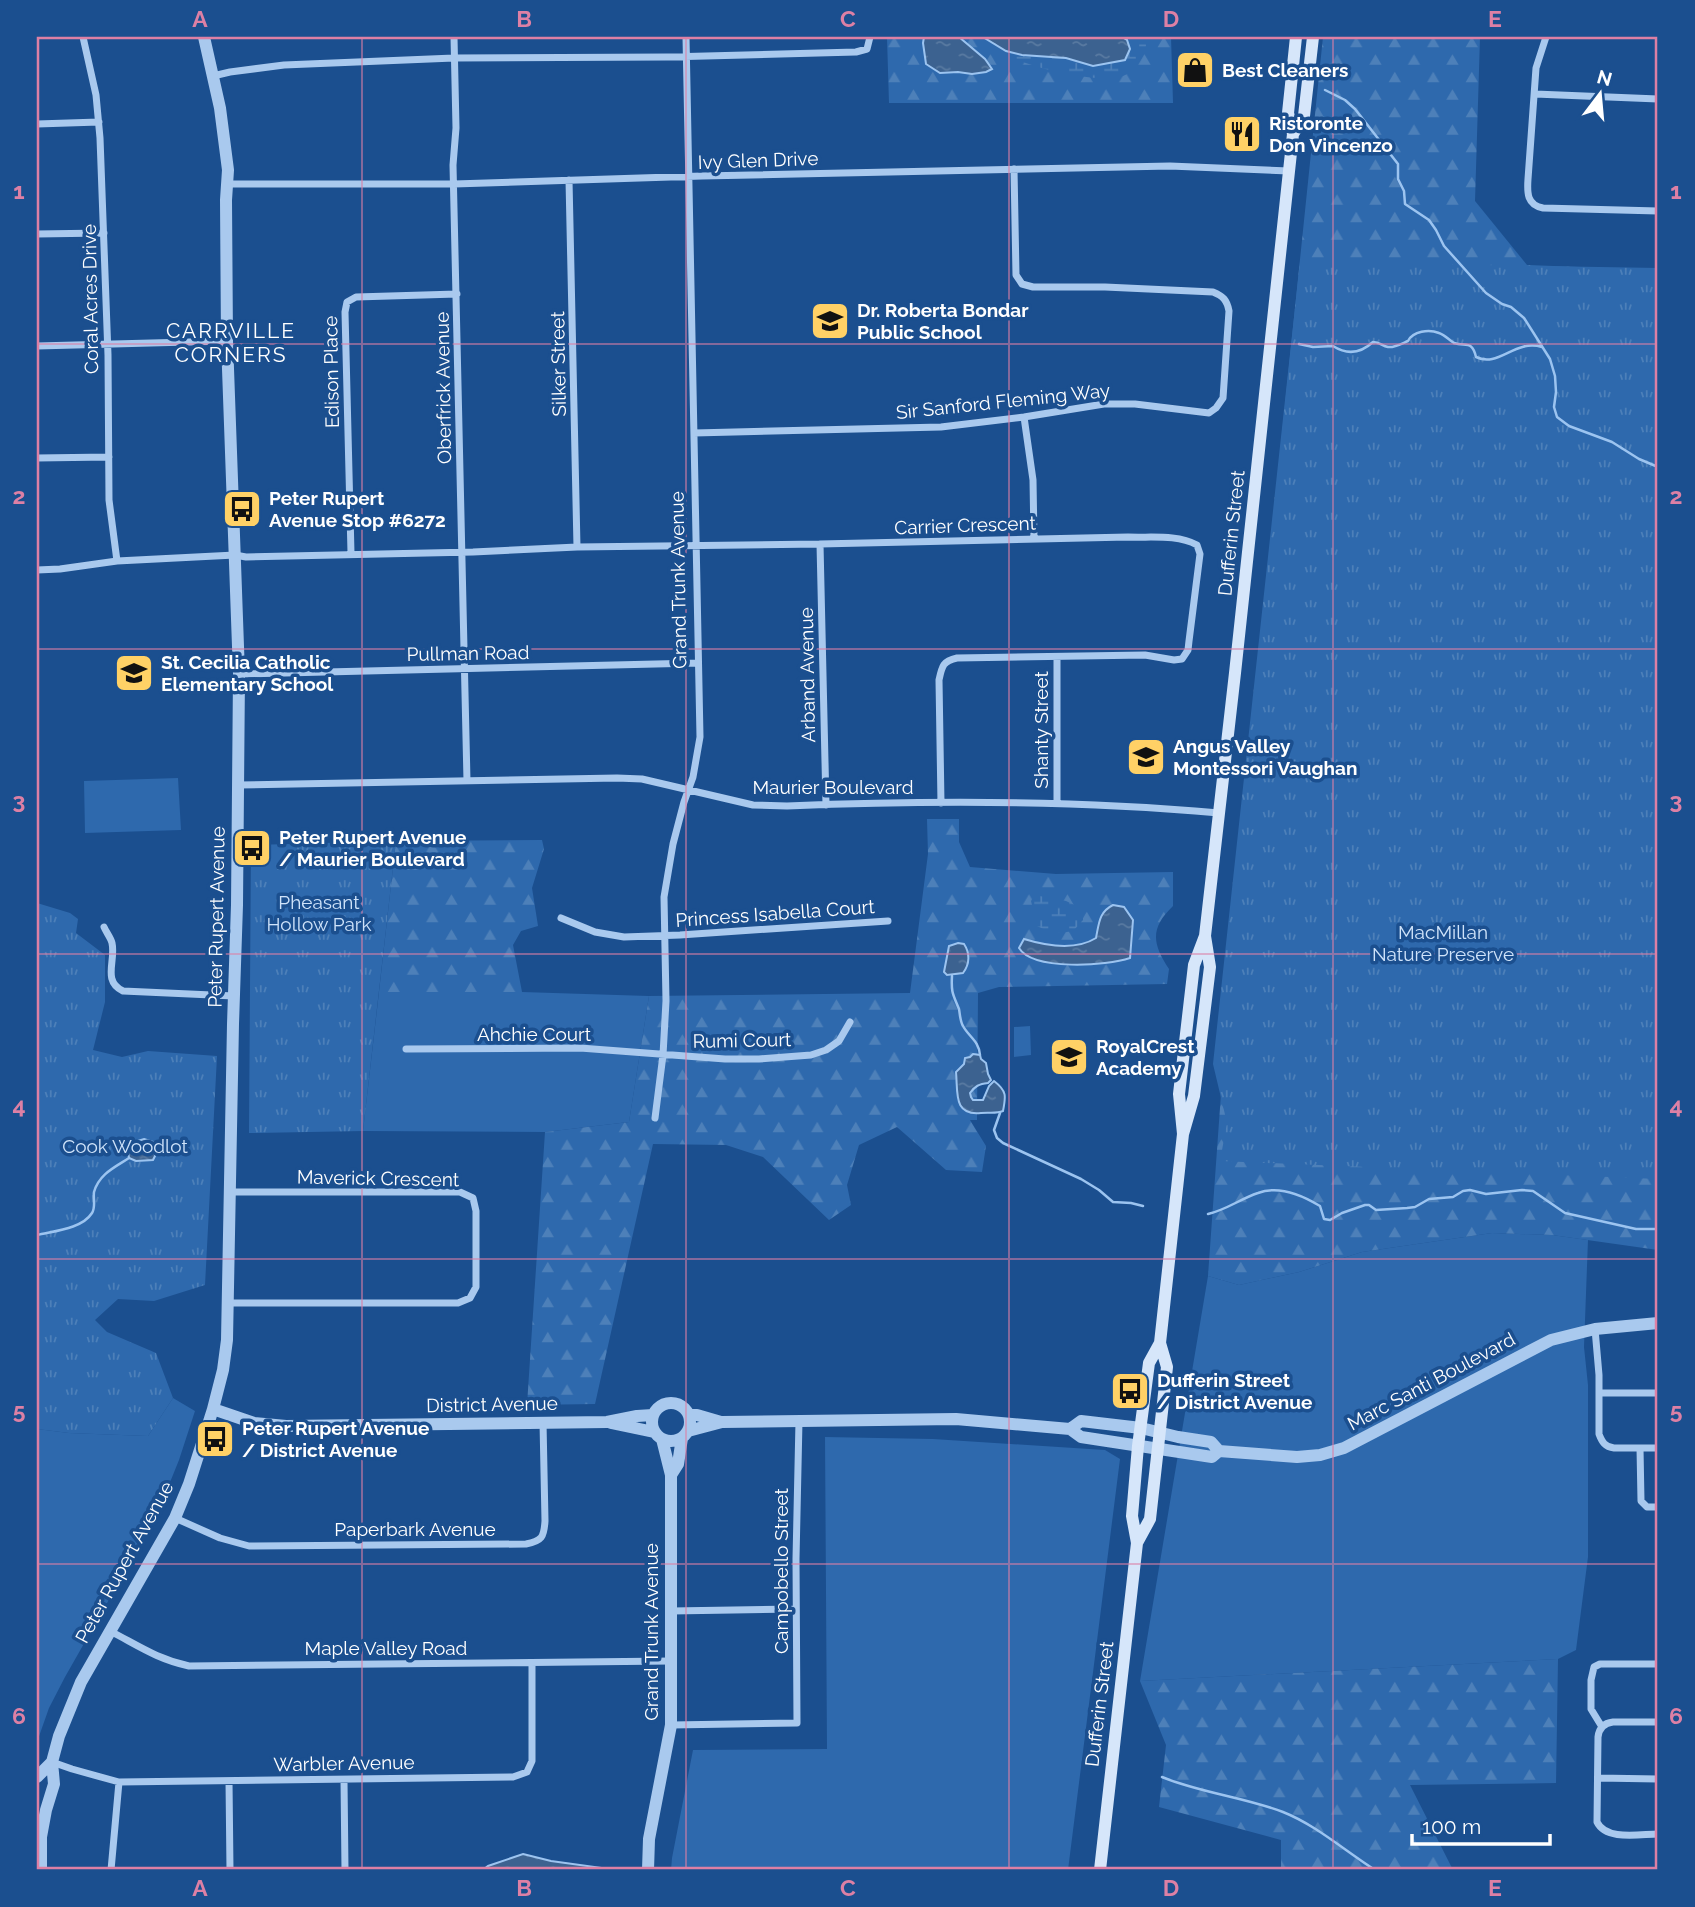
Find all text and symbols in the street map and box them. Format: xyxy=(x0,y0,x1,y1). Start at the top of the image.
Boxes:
text: A xyxy=(192,5,208,32)
text: B xyxy=(516,5,532,32)
text: C xyxy=(840,5,856,32)
text: D xyxy=(1163,5,1179,32)
text: E xyxy=(1488,5,1502,32)
shop icon: Best Cleaners xyxy=(1174,49,1216,91)
place label: Best Cleaners xyxy=(1222,59,1348,81)
north arrow xyxy=(1566,60,1636,130)
text: N xyxy=(1595,65,1615,90)
place label: Ristoronte Don Vincenzo xyxy=(1269,112,1393,156)
restaurant icon: Ristoronte Don Vincenzo xyxy=(1221,113,1263,155)
street label: Ivy Glen Drive xyxy=(697,147,819,173)
text: 1 xyxy=(13,177,25,204)
text: 1 xyxy=(1670,177,1682,204)
street label: Coral Acres Drive xyxy=(78,224,102,374)
place label: Dr. Roberta Bondar Public School xyxy=(857,299,1029,343)
school or university icon: Dr. Roberta Bondar Public School xyxy=(809,300,851,342)
street label: Silker Street xyxy=(546,311,570,417)
street label: Oberfrick Avenue xyxy=(431,312,455,464)
street label: Edison Place xyxy=(319,316,343,428)
district label: CARRVILLE CORNERS xyxy=(166,318,296,367)
street label: Sir Sanford Fleming Way xyxy=(895,379,1111,423)
street label: Dufferin Street xyxy=(1213,468,1249,597)
text: 2 xyxy=(13,482,25,509)
text: 2 xyxy=(1670,482,1682,509)
place label: Peter Rupert Avenue Stop #6272 xyxy=(269,487,446,531)
bus stop icon: Peter Rupert Avenue Stop #6272 xyxy=(221,488,263,530)
street label: Grand Trunk Avenue xyxy=(665,491,691,669)
street label: Carrier Crescent xyxy=(894,512,1037,538)
street label: Arband Avenue xyxy=(795,607,819,743)
street label: Pullman Road xyxy=(406,641,530,665)
place label: St. Cecilia Catholic Elementary School xyxy=(161,651,334,695)
school or university icon: St. Cecilia Catholic Elementary School xyxy=(113,652,155,694)
street label: Shanty Street xyxy=(1030,671,1052,789)
place label: Angus Valley Montessori Vaughan xyxy=(1173,735,1357,779)
school or university icon: Angus Valley Montessori Vaughan xyxy=(1125,736,1167,778)
street label: Maurier Boulevard xyxy=(752,776,914,798)
text: 3 xyxy=(13,787,25,814)
text: 3 xyxy=(1670,787,1682,814)
street label: Peter Rupert Avenue xyxy=(203,826,229,1008)
place label: Peter Rupert Avenue / Maurier Boulevard xyxy=(279,826,466,870)
bus stop icon: Peter Rupert Avenue / Maurier Boulevard xyxy=(231,827,273,869)
park label: Pheasant Hollow Park xyxy=(266,891,372,935)
street label: Princess Isabella Court xyxy=(675,895,876,931)
park label: MacMillan Nature Preserve xyxy=(1372,921,1514,965)
street label: Ahchie Court xyxy=(477,1023,592,1045)
street label: Rumi Court xyxy=(692,1028,792,1052)
place label: RoyalCrest Academy xyxy=(1096,1035,1195,1079)
school or university icon: RoyalCrest Academy xyxy=(1048,1036,1090,1078)
text: 4 xyxy=(12,1092,26,1119)
text: 4 xyxy=(1669,1092,1683,1119)
park label: Cook Woodlot xyxy=(62,1135,188,1157)
street label: Maverick Crescent xyxy=(297,1166,460,1190)
street label: Marc Santi Boulevard xyxy=(1343,1327,1519,1435)
place label: Dufferin Street / District Avenue xyxy=(1157,1369,1312,1413)
bus stop icon: Dufferin Street / District Avenue xyxy=(1109,1370,1151,1412)
street label: District Avenue xyxy=(426,1392,558,1416)
text: 5 xyxy=(13,1397,26,1424)
text: 5 xyxy=(1670,1397,1683,1424)
place label: Peter Rupert Avenue / District Avenue xyxy=(242,1417,429,1461)
bus stop icon: Peter Rupert Avenue / District Avenue xyxy=(194,1418,236,1460)
street label: Peter Rupert Avenue xyxy=(70,1477,178,1647)
street label: Campobello Street xyxy=(770,1487,792,1654)
street label: Paperbark Avenue xyxy=(334,1518,496,1540)
street label: Grand Trunk Avenue xyxy=(640,1543,662,1721)
street label: Maple Valley Road xyxy=(305,1637,467,1659)
street label: Dufferin Street xyxy=(1080,1639,1118,1768)
text: 6 xyxy=(12,1702,26,1729)
text: 6 xyxy=(1669,1702,1683,1729)
street label: Warbler Avenue xyxy=(273,1751,415,1775)
scale bar xyxy=(1412,1802,1550,1846)
text: 100 m xyxy=(1422,1814,1481,1839)
text: A xyxy=(192,1874,208,1901)
text: B xyxy=(516,1874,532,1901)
text: C xyxy=(840,1874,856,1901)
text: D xyxy=(1163,1874,1179,1901)
text: E xyxy=(1488,1874,1502,1901)

